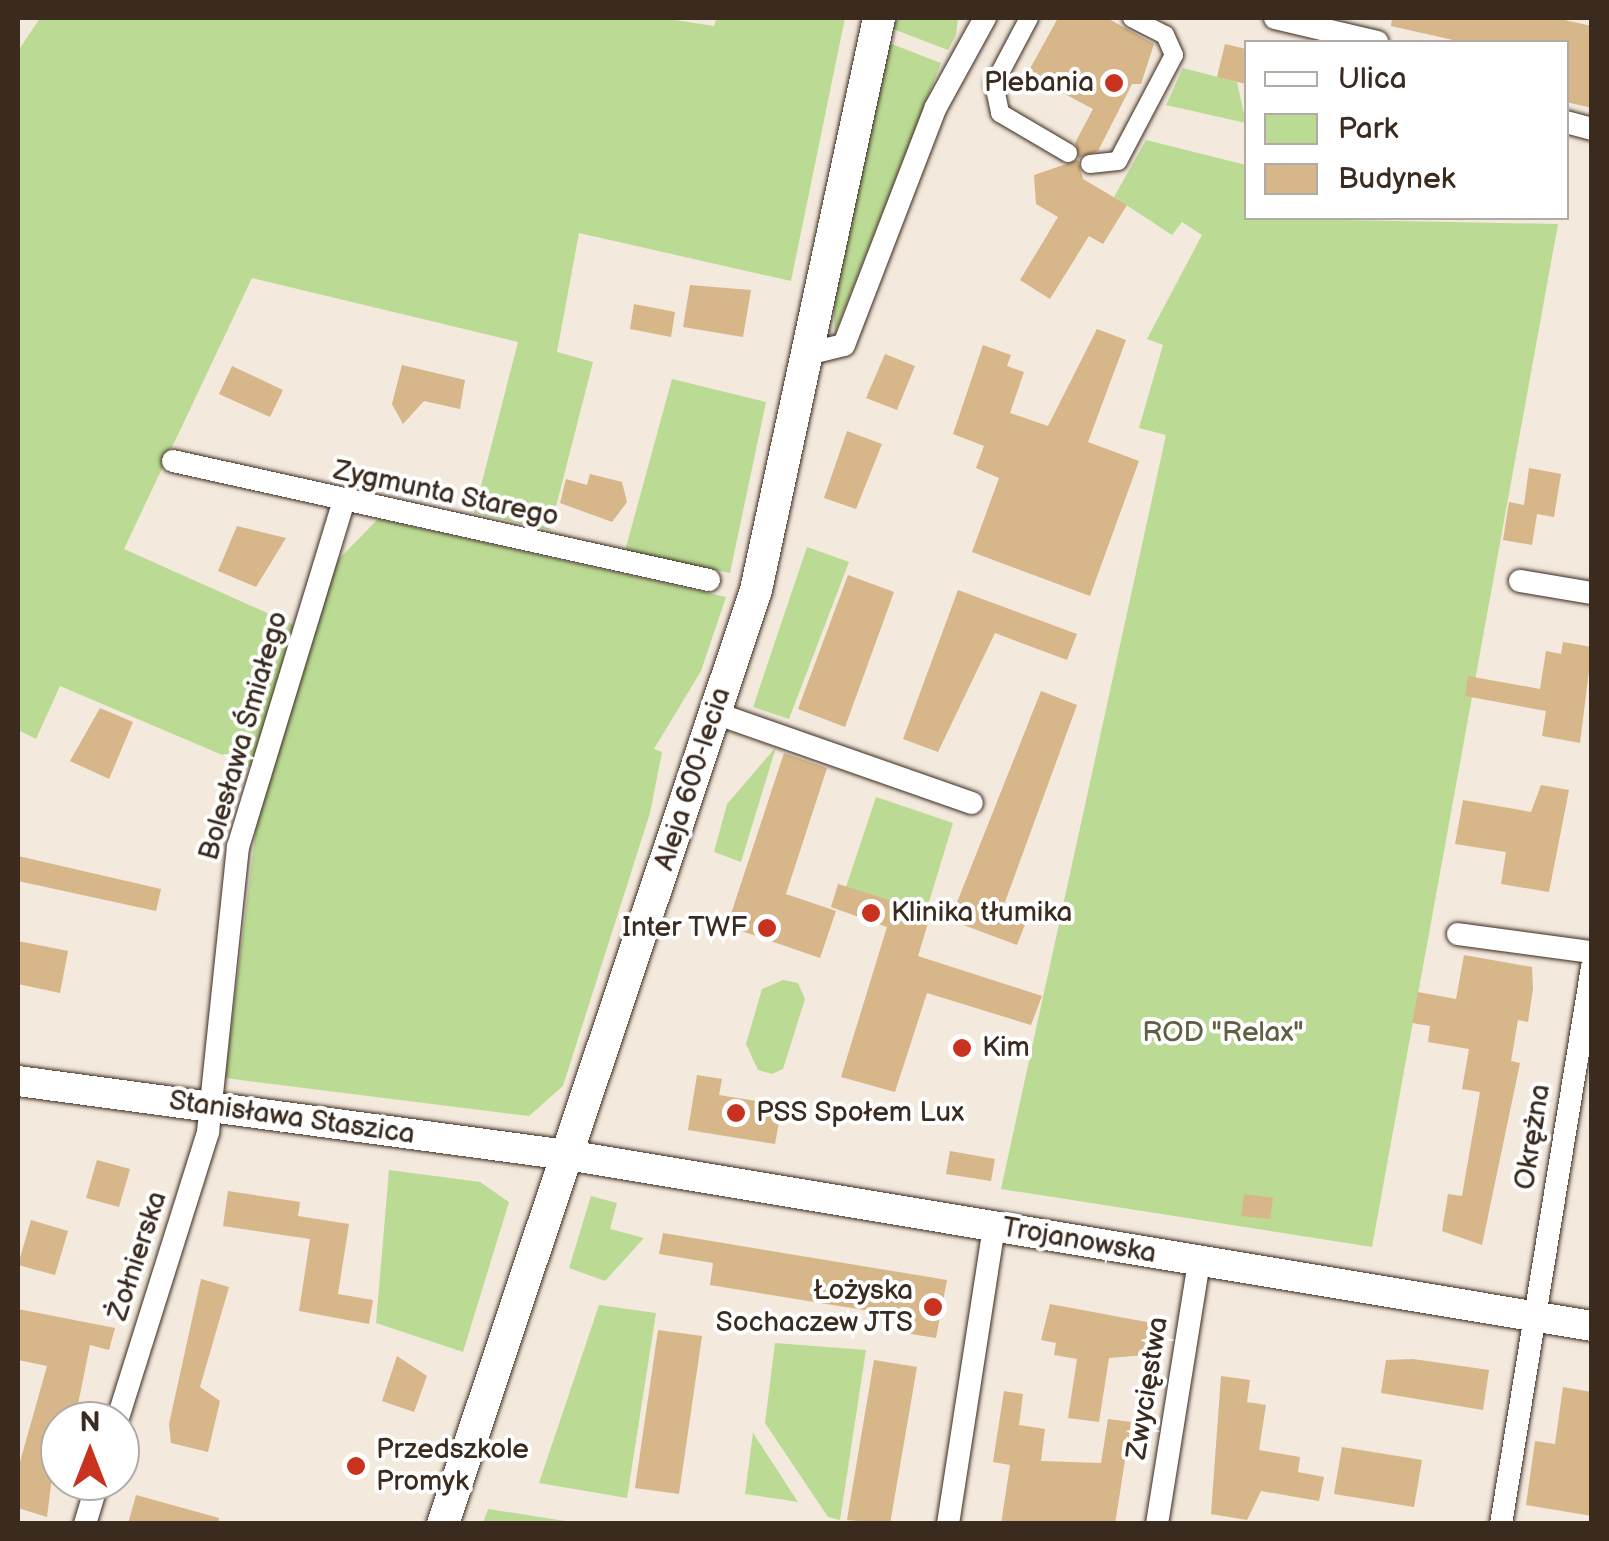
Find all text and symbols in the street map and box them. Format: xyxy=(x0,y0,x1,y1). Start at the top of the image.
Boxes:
legend xyxy=(1244,40,1569,220)
text: Ulica xyxy=(1338,61,1407,97)
place label: Plebania xyxy=(984,66,1094,100)
marker: Plebania xyxy=(1103,72,1125,94)
text: Park xyxy=(1338,111,1398,147)
text: Budynek xyxy=(1338,161,1455,197)
street label: Zygmunta Starego xyxy=(330,454,562,534)
street label: Bolesława Śmiałego xyxy=(192,607,296,865)
street label: Aleja 600-lecia xyxy=(648,683,738,875)
place label: Klinika tłumika xyxy=(891,896,1072,930)
marker: Klinika tłumika xyxy=(860,902,882,924)
place label: Inter TWF xyxy=(621,911,747,945)
marker: Inter TWF xyxy=(756,917,778,939)
park label: ROD "Relax" xyxy=(1142,1016,1304,1050)
place label: Kim xyxy=(982,1031,1030,1065)
marker: Kim xyxy=(951,1037,973,1059)
street label: Okrężna xyxy=(1508,1082,1558,1192)
street label: Stanisława Staszica xyxy=(167,1084,417,1152)
place label: PSS Społem Lux xyxy=(756,1096,965,1130)
marker: PSS Społem Lux xyxy=(725,1102,747,1124)
street label: Żołnierska xyxy=(101,1187,175,1325)
street label: Trojanowska xyxy=(999,1211,1159,1271)
place label: Łożyska Sochaczew JTS xyxy=(714,1274,913,1340)
marker: Łożyska Sochaczew JTS xyxy=(922,1296,944,1318)
street label: Zwycięstwa xyxy=(1120,1314,1176,1462)
north arrow xyxy=(40,1401,140,1501)
text: N xyxy=(79,1406,101,1439)
place label: Przedszkole Promyk xyxy=(376,1433,529,1499)
marker: Przedszkole Promyk xyxy=(345,1455,367,1477)

